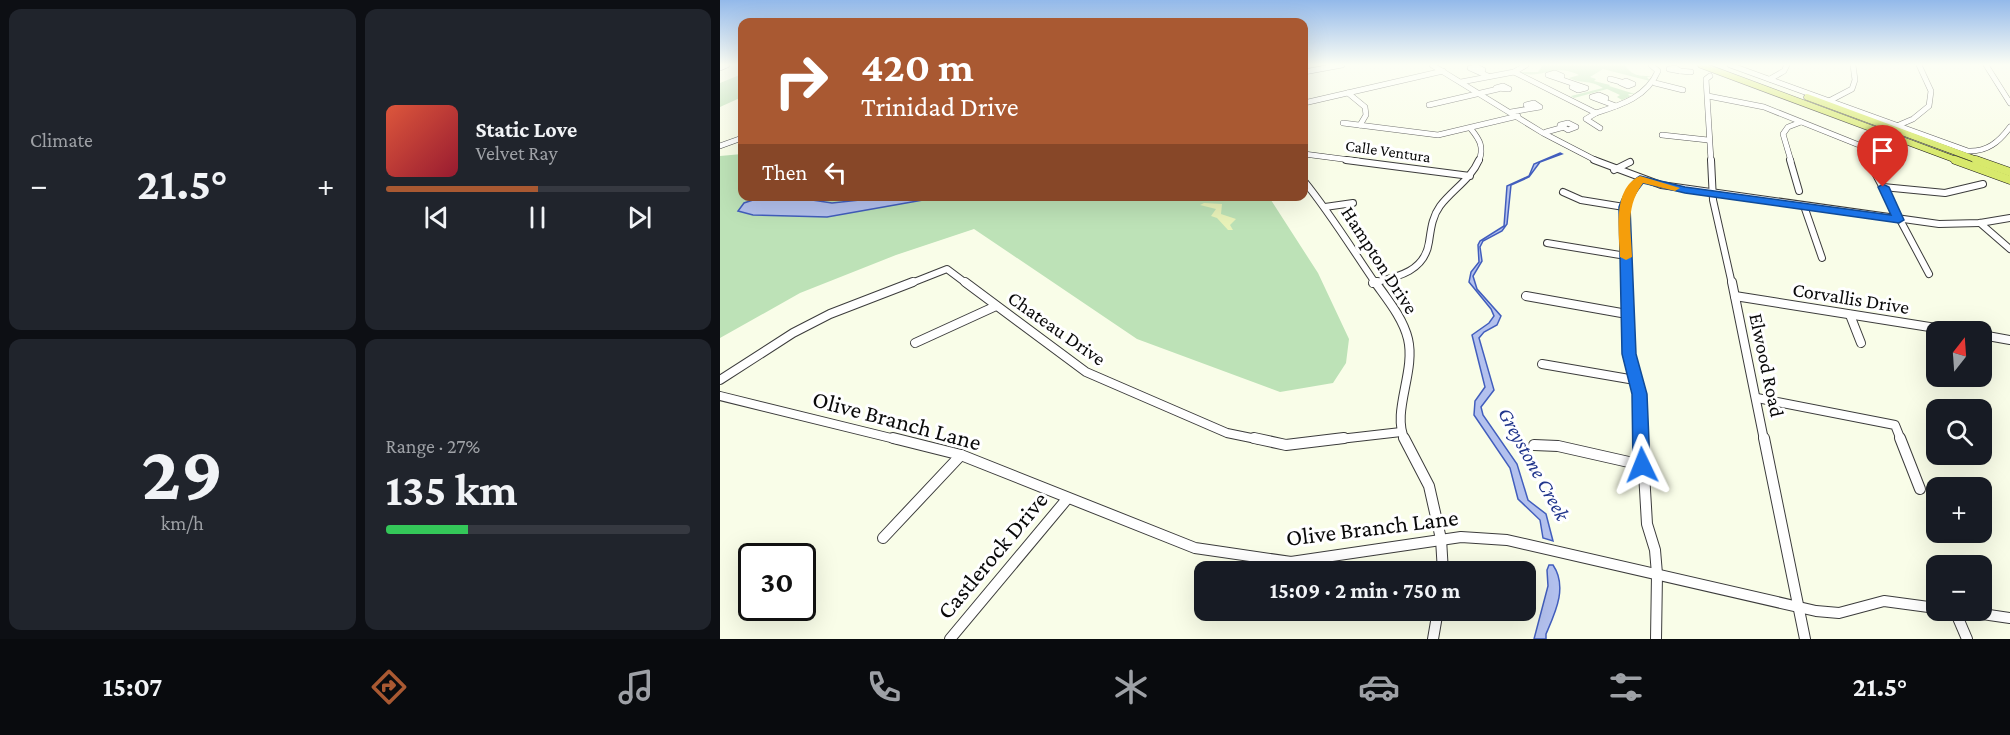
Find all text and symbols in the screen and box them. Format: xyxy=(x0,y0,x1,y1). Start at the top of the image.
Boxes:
icon: right xyxy=(762,42,840,120)
text: 420 m xyxy=(861,43,974,90)
text: Trinidad Drive xyxy=(861,92,1019,122)
text: Static Love xyxy=(476,117,577,142)
pin xyxy=(1857,125,1908,187)
text: Climate xyxy=(30,129,93,151)
icon: arrive xyxy=(1866,134,1899,167)
street label: Calle Ventura xyxy=(1344,137,1432,165)
text: Velvet Ray xyxy=(476,142,558,164)
icon: left xyxy=(819,156,852,189)
text: 21.5° xyxy=(137,159,228,209)
text: Then xyxy=(762,160,807,185)
text: − xyxy=(30,166,47,203)
text: + xyxy=(317,166,335,203)
icon: previous xyxy=(420,201,453,234)
icon: pause xyxy=(521,201,554,234)
icon: next xyxy=(623,201,656,234)
street label: Hampton Drive xyxy=(1336,202,1423,318)
street label: Corvallis Drive xyxy=(1791,278,1911,318)
street label: Chateau Drive xyxy=(1004,286,1110,370)
street label: Elwood Road xyxy=(1745,311,1789,419)
north arrow xyxy=(1926,321,1992,387)
map controls xyxy=(1926,321,1992,621)
street label: Olive Branch Lane xyxy=(810,385,984,455)
button: search xyxy=(1926,399,1992,465)
water label: Greystone Creek xyxy=(1493,403,1575,525)
text: 29 xyxy=(141,429,223,516)
position arrow xyxy=(1610,433,1674,497)
text: Range · 27% xyxy=(386,435,480,457)
text: 135 km xyxy=(386,465,518,515)
button: + xyxy=(1926,477,1992,543)
street label: Castlerock Drive xyxy=(931,486,1053,624)
street label: Olive Branch Lane xyxy=(1284,503,1460,551)
text: km/h xyxy=(161,512,204,534)
speed limit sign: 30 xyxy=(738,543,816,621)
button: − xyxy=(1926,555,1992,621)
text: 15:09 · 2 min · 750 m xyxy=(1270,578,1460,603)
icon: directions xyxy=(368,666,410,708)
icon: music xyxy=(615,666,657,708)
icon: phone xyxy=(863,666,905,708)
icon: climate xyxy=(1110,666,1152,708)
icon: car xyxy=(1358,666,1400,708)
icon: filters xyxy=(1605,666,1647,708)
text: 15:07 xyxy=(103,672,162,702)
text: 21.5° xyxy=(1853,672,1907,702)

